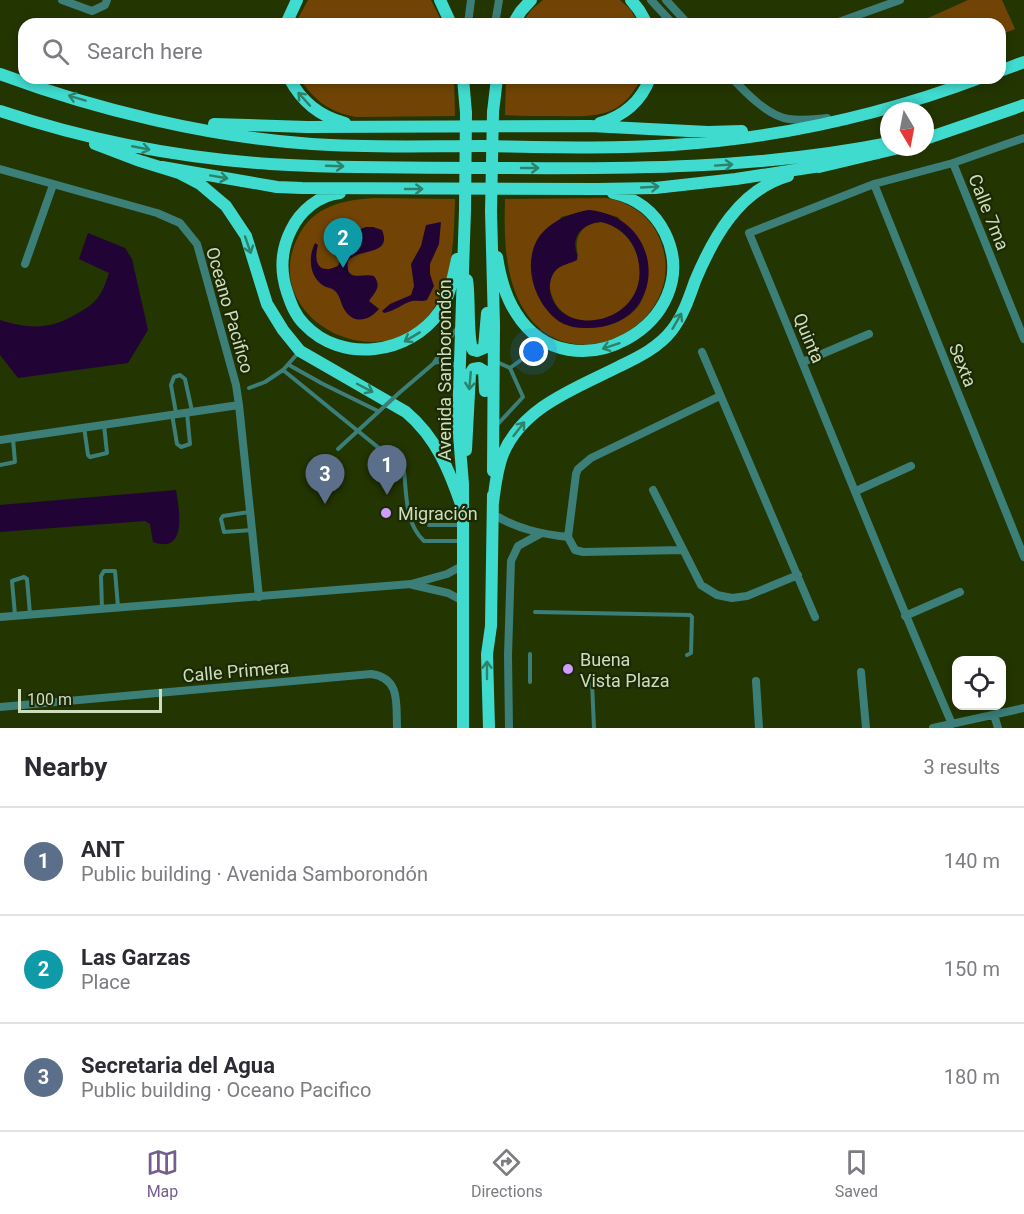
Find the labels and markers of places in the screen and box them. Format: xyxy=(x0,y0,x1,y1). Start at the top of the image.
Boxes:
pin: 2 xyxy=(324,218,362,268)
pin: 1 xyxy=(368,446,406,495)
pin: 3 xyxy=(306,454,344,504)
place label: Migración xyxy=(398,503,478,524)
marker: Migración xyxy=(379,506,393,520)
place label: Buena Vista Plaza xyxy=(580,649,670,691)
marker: Buena Vista Plaza xyxy=(561,662,575,676)

